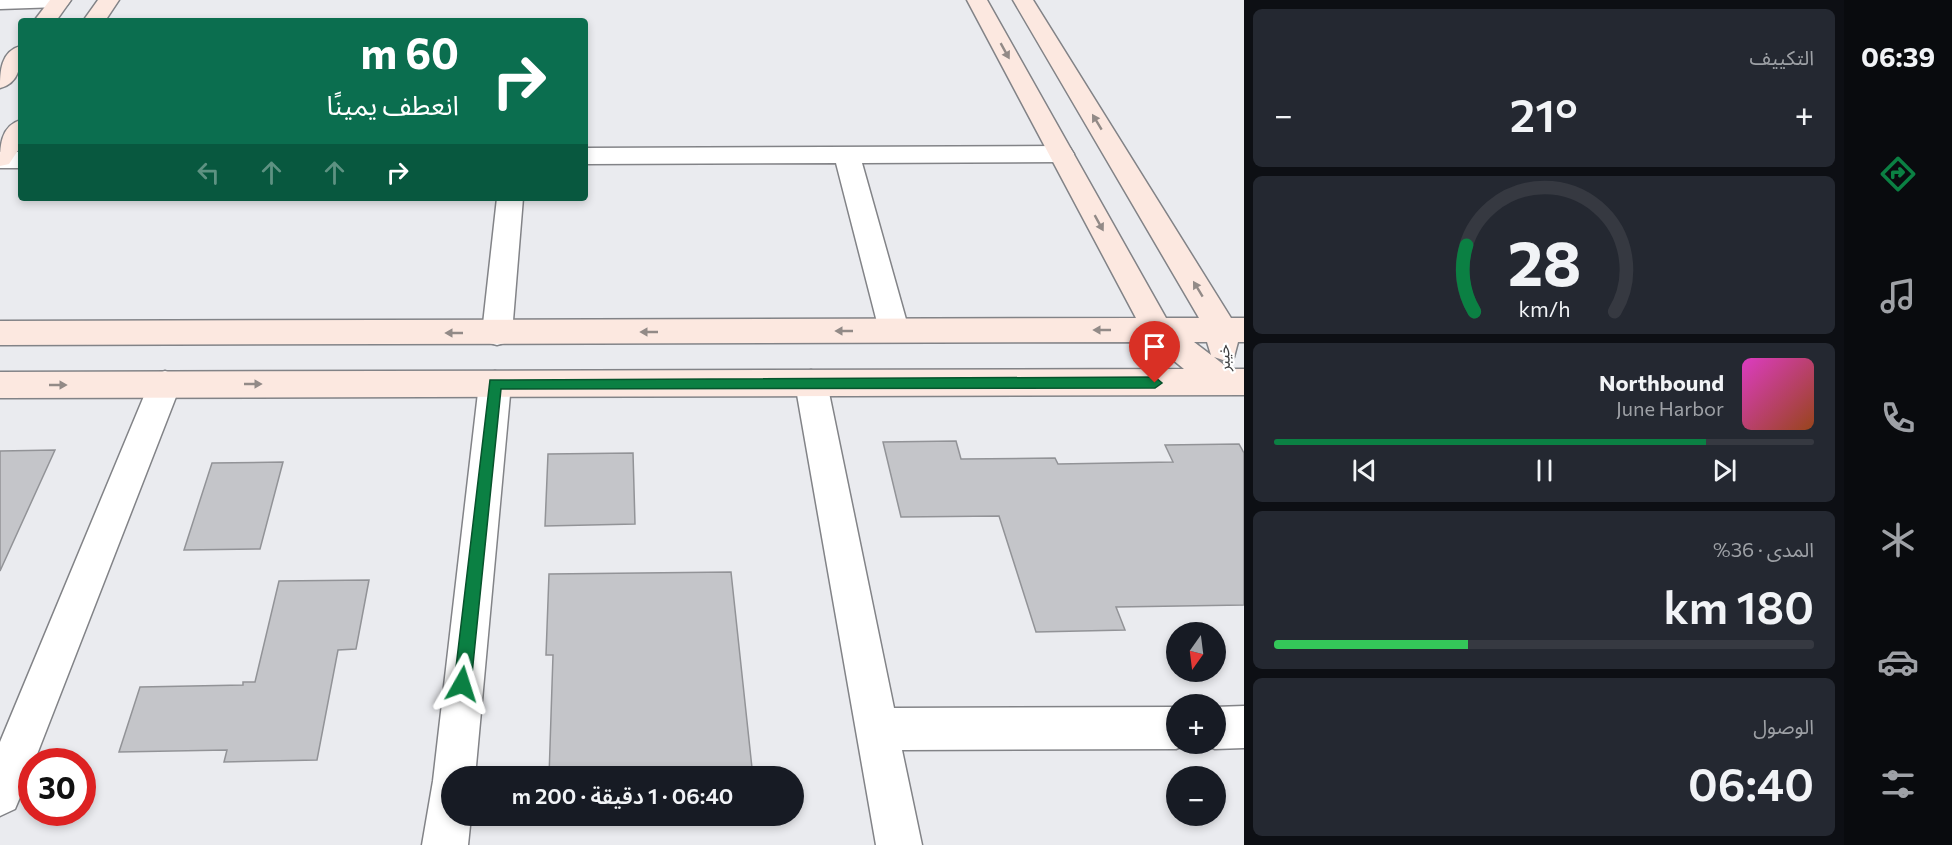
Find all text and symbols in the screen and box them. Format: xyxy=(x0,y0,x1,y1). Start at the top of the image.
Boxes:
text: 60 m xyxy=(360,26,459,78)
text: 06:39 xyxy=(1861,40,1935,73)
icon: right xyxy=(480,42,558,120)
one-way arrow xyxy=(1000,43,1010,60)
text: التكييف xyxy=(1750,45,1814,69)
text: 21° xyxy=(1510,86,1578,141)
text: انعطف يمينًا xyxy=(326,88,459,121)
text: − xyxy=(1274,93,1293,134)
text: + xyxy=(1795,93,1814,134)
one-way arrow xyxy=(1091,114,1102,130)
icon: directions xyxy=(1877,153,1919,195)
icon: left xyxy=(192,156,225,189)
icon: ahead xyxy=(255,156,288,189)
icon: ahead xyxy=(318,156,351,189)
icon: right xyxy=(381,156,414,189)
one-way arrow xyxy=(1094,214,1104,231)
text: 28 xyxy=(1507,223,1581,299)
icon: music xyxy=(1877,275,1919,317)
one-way arrow xyxy=(1192,281,1203,297)
text: km/h xyxy=(1518,296,1570,322)
pin xyxy=(1129,321,1180,383)
one-way arrow xyxy=(1092,325,1111,335)
one-way arrow xyxy=(834,326,853,336)
one-way arrow xyxy=(639,327,658,337)
one-way arrow xyxy=(444,328,463,338)
icon: arrive xyxy=(1138,330,1171,363)
street label: خيبر xyxy=(1213,344,1234,373)
text: Northbound xyxy=(1599,369,1724,396)
one-way arrow xyxy=(244,379,263,389)
one-way arrow xyxy=(49,380,68,390)
text: June Harbor xyxy=(1616,396,1724,420)
icon: phone xyxy=(1877,397,1919,439)
icon: previous xyxy=(1348,454,1381,487)
icon: pause xyxy=(1528,454,1561,487)
icon: next xyxy=(1708,454,1741,487)
icon: climate xyxy=(1877,519,1919,561)
text: المدى · 36% xyxy=(1713,537,1814,561)
text: 180 km xyxy=(1663,578,1814,633)
north arrow xyxy=(1166,622,1226,682)
map controls xyxy=(1166,622,1226,826)
icon: car xyxy=(1877,641,1919,683)
position arrow xyxy=(430,652,494,716)
button: + xyxy=(1166,694,1226,754)
text: الوصول xyxy=(1753,714,1814,738)
speed limit sign: 30 xyxy=(18,748,96,826)
text: 06:40 xyxy=(1688,755,1814,810)
icon: filters xyxy=(1877,763,1919,805)
button: − xyxy=(1166,766,1226,826)
text: 06:40 · 1 دقيقة · 200 m xyxy=(512,782,733,809)

